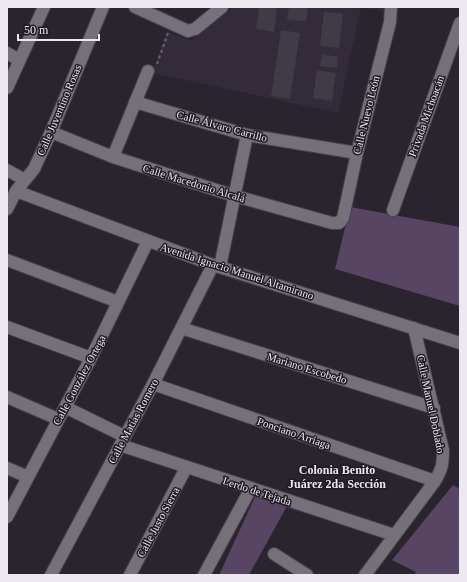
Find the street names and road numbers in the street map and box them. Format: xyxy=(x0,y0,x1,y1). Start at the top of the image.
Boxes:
street label: Calle Juventino Rosas xyxy=(34,63,84,157)
street label: Privada Michoacán xyxy=(406,73,446,158)
street label: Calle Nuevo León xyxy=(350,74,382,156)
street label: Calle Álvaro Carrillo xyxy=(175,108,269,144)
street label: Calle Macedonio Alcalá xyxy=(141,162,247,204)
street label: Avenida Ignacio Manuel Altamirano xyxy=(159,240,316,302)
street label: Calle González Ortega xyxy=(50,333,108,427)
street label: Mariano Escobedo xyxy=(266,350,349,386)
street label: Calle Manuel Doblado xyxy=(415,354,447,455)
street label: Calle Matías Romero xyxy=(106,376,161,465)
street label: Ponciano Arriaga xyxy=(256,415,332,451)
street label: Lerdo de Tejada xyxy=(221,474,293,508)
street label: Calle Justo Sierra xyxy=(134,485,182,559)

